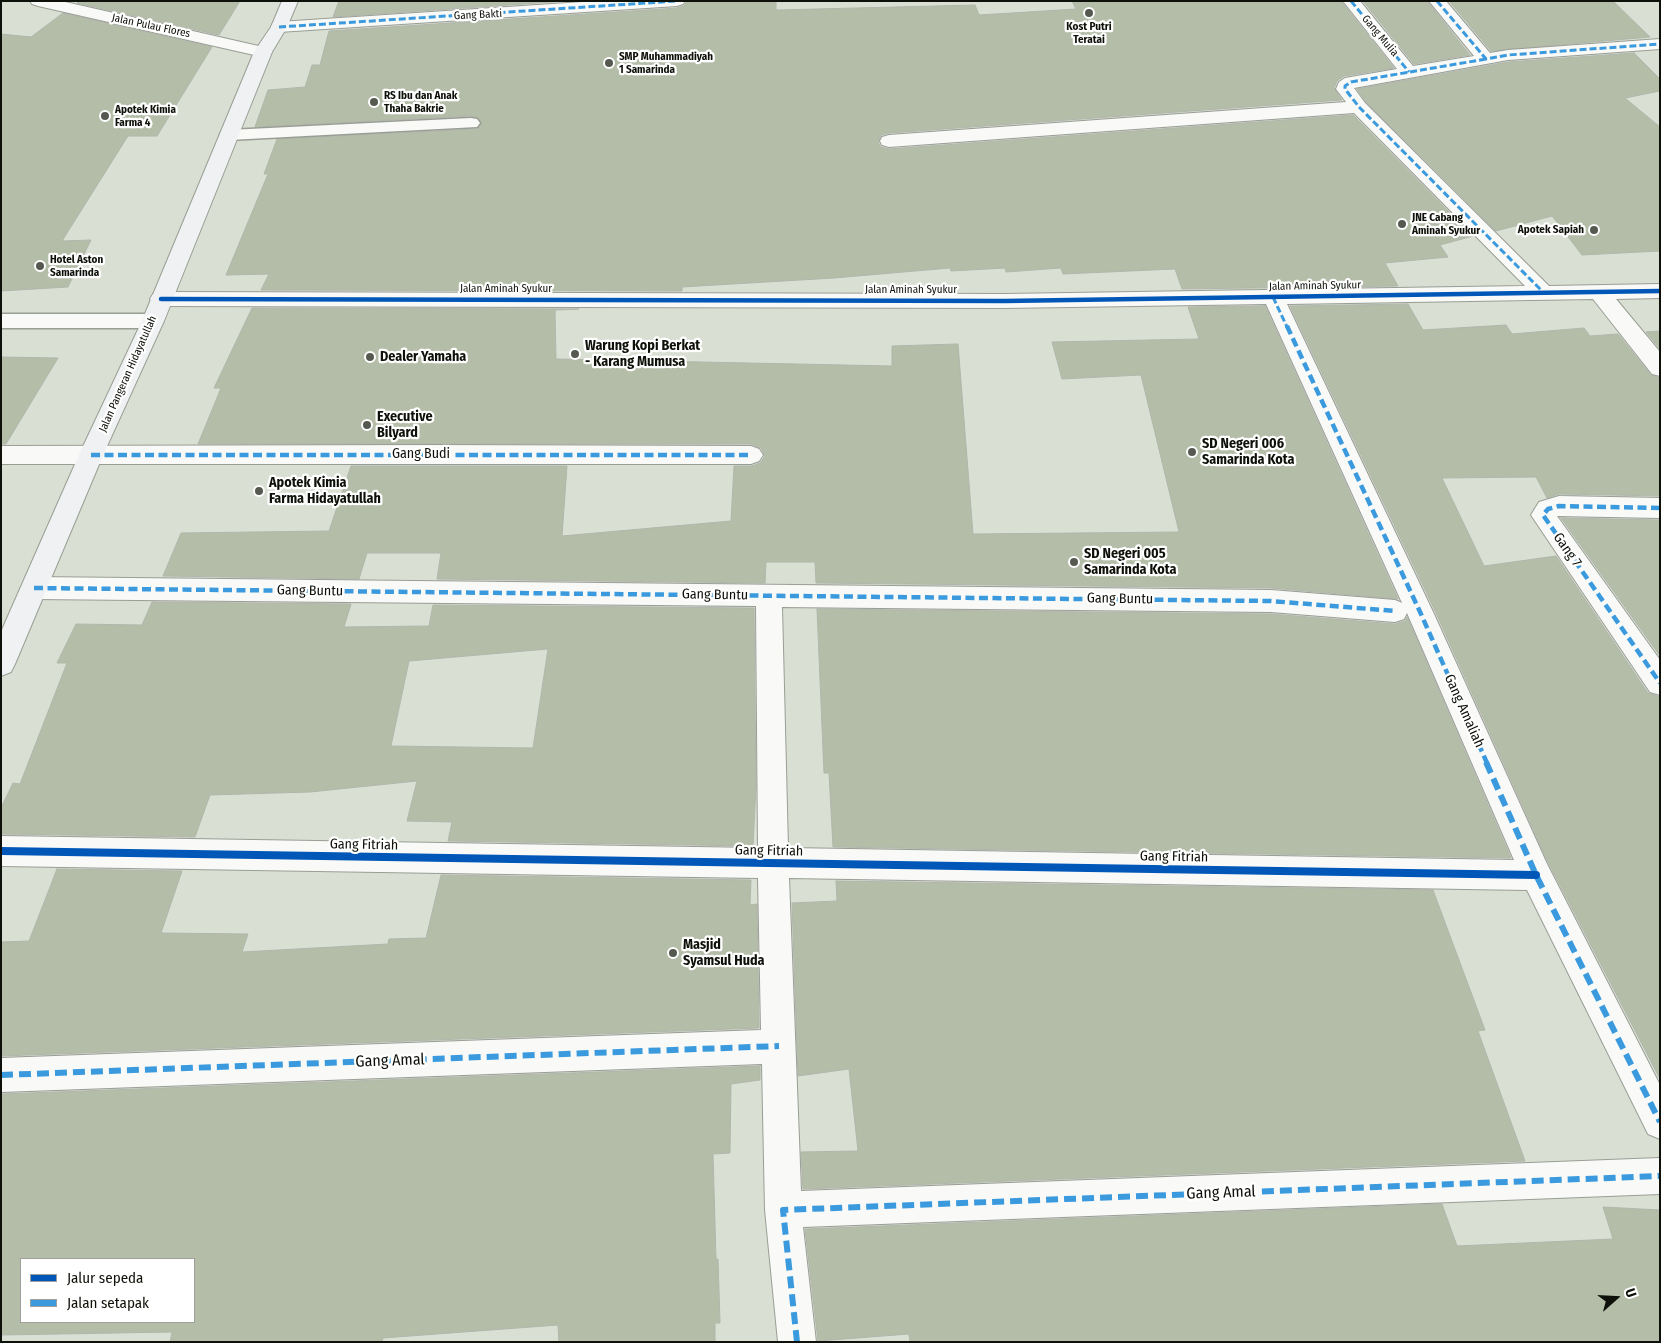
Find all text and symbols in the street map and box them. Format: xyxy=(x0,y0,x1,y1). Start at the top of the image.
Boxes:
street label: Gang Bakti xyxy=(454,7,502,23)
marker: Kost Putri Teratai xyxy=(1083,7,1095,19)
street label: Jalan Pulau Flores xyxy=(111,11,191,41)
street label: Gang Mulia xyxy=(1359,13,1401,59)
place label: Kost Putri Teratai xyxy=(1066,20,1112,46)
place label: SMP Muhammadiyah 1 Samarinda xyxy=(619,50,713,76)
marker: SMP Muhammadiyah 1 Samarinda xyxy=(603,57,615,69)
place label: RS Ibu dan Anak Thaha Bakrie xyxy=(384,89,457,115)
marker: RS Ibu dan Anak Thaha Bakrie xyxy=(368,96,380,108)
place label: Apotek Kimia Farma 4 xyxy=(115,103,176,129)
marker: Apotek Kimia Farma 4 xyxy=(99,110,111,122)
place label: JNE Cabang Aminah Syukur xyxy=(1412,211,1480,237)
marker: JNE Cabang Aminah Syukur xyxy=(1396,218,1408,230)
place label: Apotek Sapiah xyxy=(1518,223,1584,237)
marker: Apotek Sapiah xyxy=(1588,224,1600,236)
place label: Hotel Aston Samarinda xyxy=(50,253,103,279)
marker: Hotel Aston Samarinda xyxy=(34,260,46,272)
street label: Jalan Aminah Syukur xyxy=(1269,279,1361,293)
street label: Jalan Aminah Syukur xyxy=(460,282,552,296)
street label: Jalan Aminah Syukur xyxy=(865,283,957,297)
street label: Jalan Pangeran Hidayatullah xyxy=(96,314,160,434)
place label: Warung Kopi Berkat - Karang Mumusa xyxy=(585,338,700,371)
marker: Warung Kopi Berkat - Karang Mumusa xyxy=(569,348,581,360)
place label: Dealer Yamaha xyxy=(380,349,466,365)
marker: Dealer Yamaha xyxy=(364,351,376,363)
place label: Executive Bilyard xyxy=(377,409,432,442)
marker: Executive Bilyard xyxy=(361,419,373,431)
place label: SD Negeri 006 Samarinda Kota xyxy=(1202,436,1295,468)
street label: Gang Budi xyxy=(392,446,450,462)
marker: SD Negeri 006 Samarinda Kota xyxy=(1186,446,1198,458)
place label: Apotek Kimia Farma Hidayatullah xyxy=(269,475,381,508)
marker: Apotek Kimia Farma Hidayatullah xyxy=(253,485,265,497)
street label: Gang 7 xyxy=(1549,530,1585,570)
place label: SD Negeri 005 Samarinda Kota xyxy=(1084,546,1177,578)
marker: SD Negeri 005 Samarinda Kota xyxy=(1068,556,1080,568)
street label: Gang Buntu xyxy=(277,582,343,600)
street label: Gang Buntu xyxy=(682,586,748,604)
street label: Gang Buntu xyxy=(1087,590,1153,608)
street label: Gang Amaliah xyxy=(1440,672,1488,750)
street label: Gang Fitriah xyxy=(330,836,398,854)
street label: Gang Fitriah xyxy=(735,842,803,860)
street label: Gang Fitriah xyxy=(1140,848,1208,866)
place label: Masjid Syamsul Huda xyxy=(683,937,765,970)
marker: Masjid Syamsul Huda xyxy=(667,947,679,959)
street label: Gang Amal xyxy=(355,1050,425,1072)
street label: Gang Amal xyxy=(1186,1182,1256,1204)
legend xyxy=(20,1258,195,1323)
text: Jalur sepeda xyxy=(67,1269,143,1287)
north arrow xyxy=(1591,1273,1641,1323)
text: U xyxy=(1621,1286,1640,1300)
text: Jalan setapak xyxy=(67,1294,149,1312)

